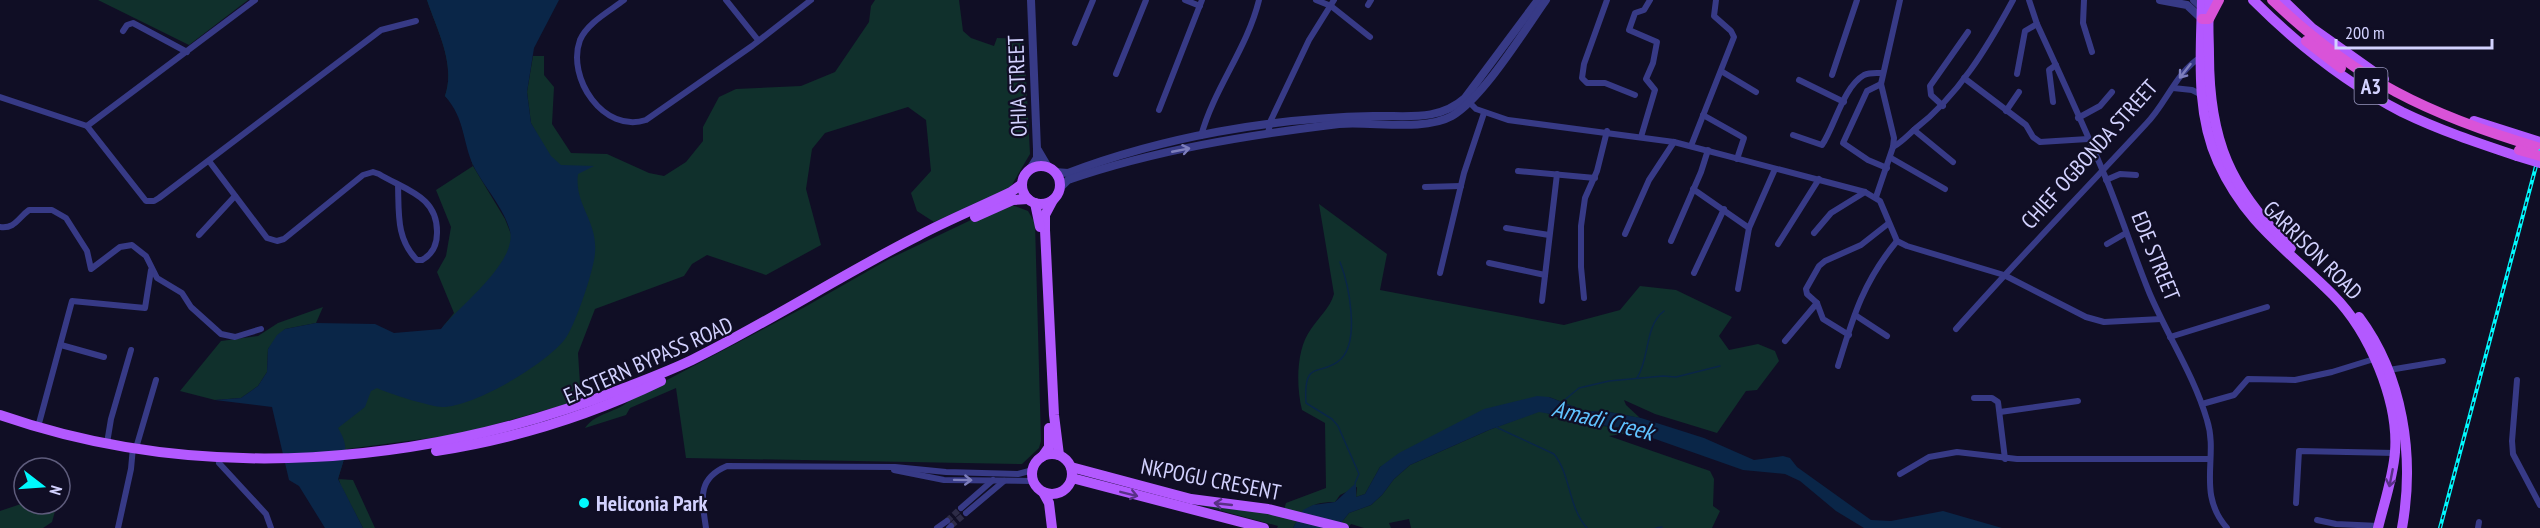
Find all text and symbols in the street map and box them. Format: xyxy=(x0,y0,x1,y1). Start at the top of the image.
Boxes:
scale bar xyxy=(2336,12,2492,50)
text: 200 m xyxy=(2345,21,2385,44)
street label: OHIA STREET xyxy=(1001,34,1033,137)
one-way arrow xyxy=(2179,62,2192,78)
road number: A3 xyxy=(2354,68,2388,104)
street label: CHIEF OGBONDA STREET xyxy=(2015,73,2164,234)
one-way arrow xyxy=(1171,144,1191,155)
street label: GARRISON ROAD xyxy=(2257,194,2369,306)
street label: EDE STREET xyxy=(2125,207,2187,305)
street label: EASTERN BYPASS ROAD xyxy=(559,310,737,410)
water label: Amadi Creek xyxy=(1549,392,1660,448)
street label: NKPOGU CRESENT xyxy=(1139,452,1283,506)
north arrow xyxy=(12,456,72,516)
one-way arrow xyxy=(2385,468,2396,487)
one-way arrow xyxy=(953,474,973,486)
text: N xyxy=(46,483,67,497)
one-way arrow xyxy=(1119,488,1138,500)
place label: Heliconia Park xyxy=(596,489,709,517)
marker: Heliconia Park xyxy=(577,496,591,510)
one-way arrow xyxy=(1214,498,1234,509)

